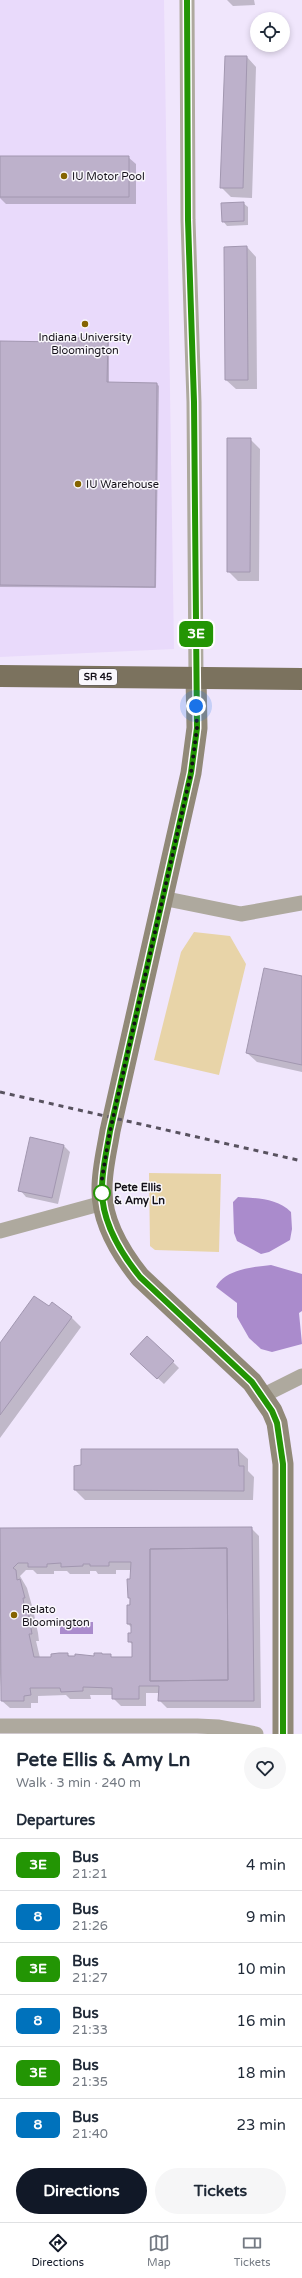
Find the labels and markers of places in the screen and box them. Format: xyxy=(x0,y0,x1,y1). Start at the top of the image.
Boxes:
place label: IU Motor Pool xyxy=(72,170,145,183)
marker: IU Motor Pool xyxy=(59,171,69,181)
marker: Indiana University Bloomington xyxy=(80,319,90,329)
place label: Indiana University Bloomington xyxy=(38,331,132,357)
place label: IU Warehouse xyxy=(86,478,159,491)
marker: IU Warehouse xyxy=(73,479,83,489)
place label: Pete Ellis & Amy Ln xyxy=(114,1181,165,1208)
marker: Pete Ellis & Amy Ln xyxy=(93,1184,111,1202)
place label: Relato Bloomington xyxy=(22,1603,90,1629)
marker: Relato Bloomington xyxy=(9,1610,19,1620)

